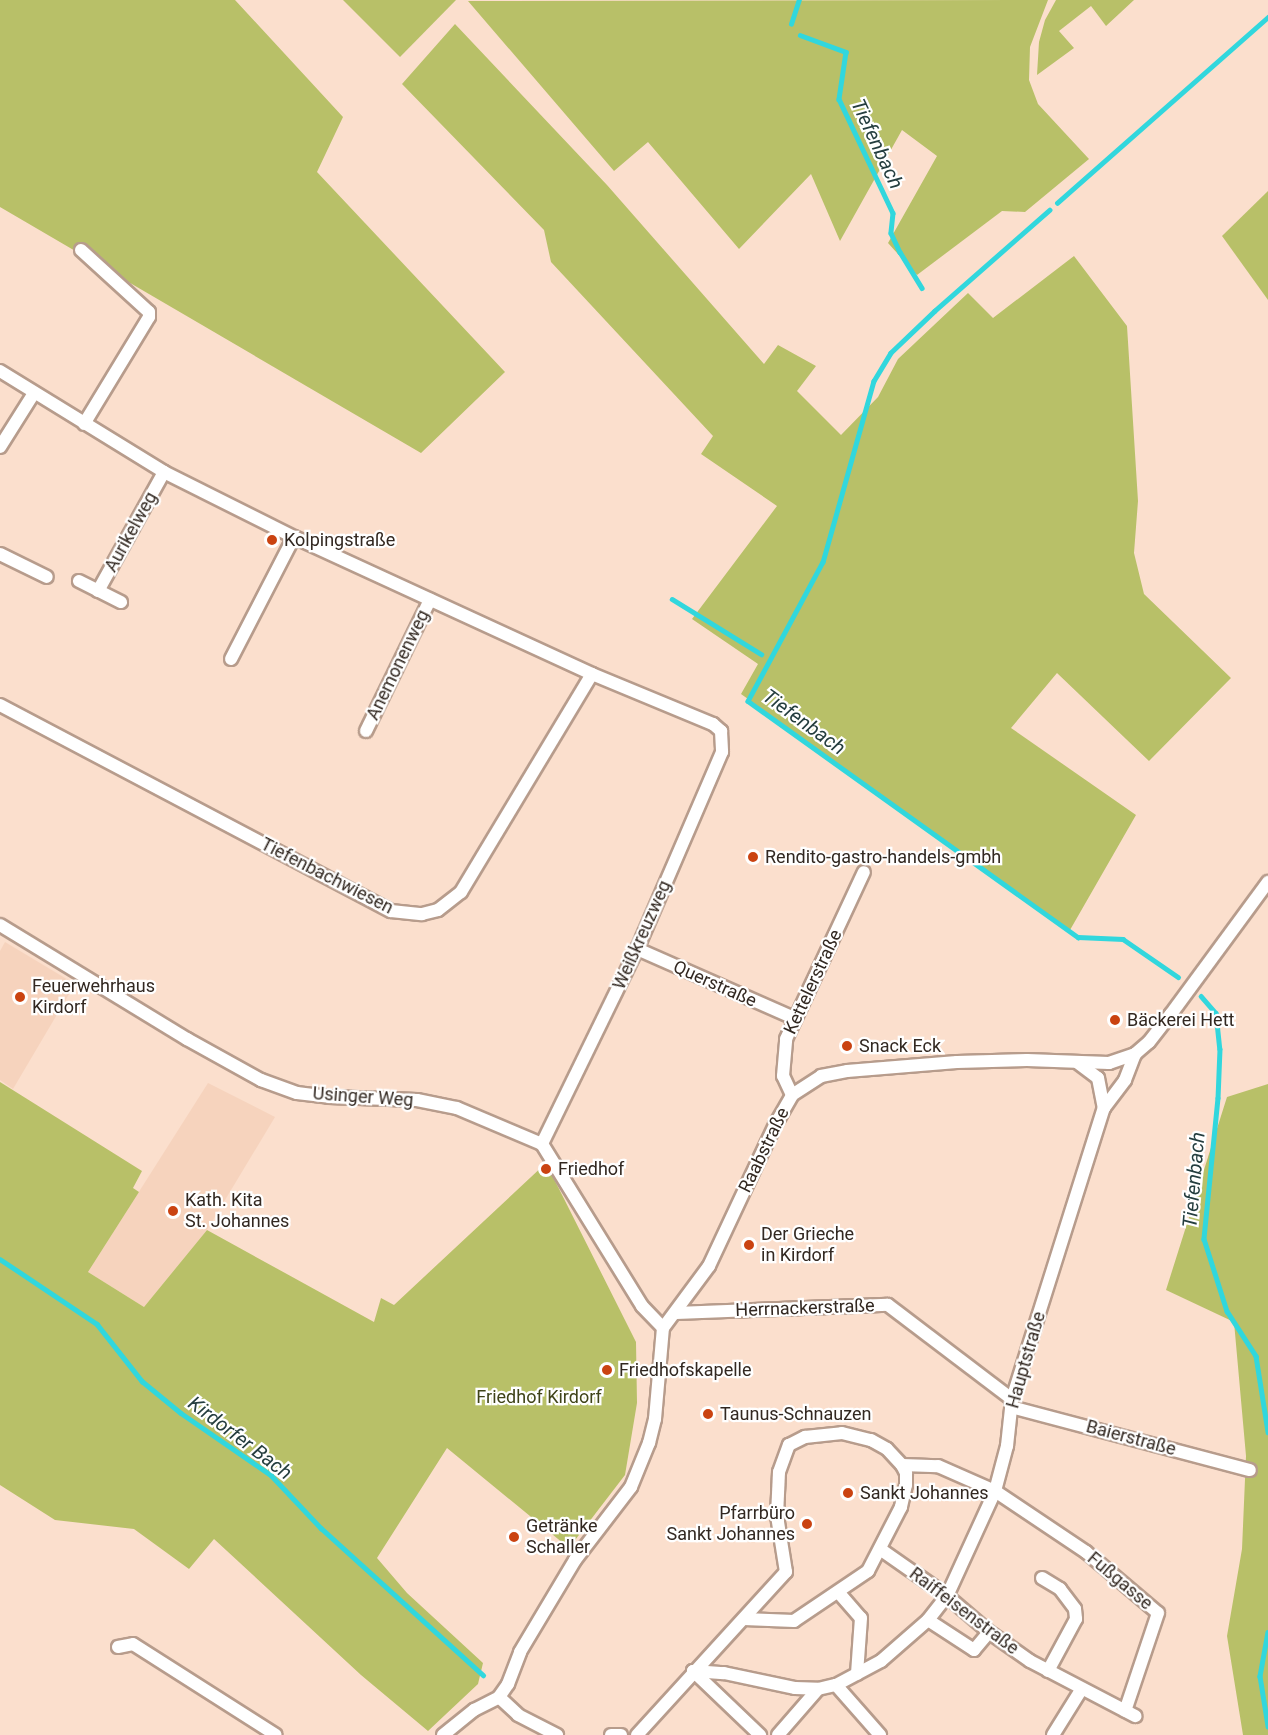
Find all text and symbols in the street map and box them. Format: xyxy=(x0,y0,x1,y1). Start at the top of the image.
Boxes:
water label: Tiefenbach xyxy=(846,95,908,193)
street label: Aurikelweg xyxy=(100,488,162,576)
place label: Kolpingstraße xyxy=(284,529,395,551)
marker: Kolpingstraße xyxy=(265,533,279,547)
street label: Anemonenweg xyxy=(362,606,434,724)
water label: Tiefenbach xyxy=(758,684,850,760)
street label: Tiefenbachwiesen xyxy=(257,833,397,919)
place label: Rendito-gastro-handels-gmbh xyxy=(765,846,1001,868)
marker: Rendito-gastro-handels-gmbh xyxy=(746,850,760,864)
street label: Weißkreuzweg xyxy=(608,877,676,993)
street label: Kettelerstraße xyxy=(779,926,847,1038)
street label: Querstraße xyxy=(670,956,760,1012)
place label: Feuerwehrhaus Kirdorf xyxy=(32,976,155,1018)
marker: Feuerwehrhaus Kirdorf xyxy=(13,990,27,1004)
place label: Bäckerei Hett xyxy=(1127,1009,1234,1031)
marker: Bäckerei Hett xyxy=(1108,1013,1122,1027)
place label: Snack Eck xyxy=(859,1035,941,1057)
marker: Snack Eck xyxy=(840,1039,854,1053)
street label: Usinger Weg xyxy=(312,1083,414,1111)
street label: Raabstraße xyxy=(734,1104,794,1196)
water label: Tiefenbach xyxy=(1178,1131,1210,1229)
place label: Friedhof xyxy=(558,1158,624,1180)
marker: Friedhof xyxy=(539,1162,553,1176)
place label: Kath. Kita St. Johannes xyxy=(185,1190,289,1232)
marker: Kath. Kita St. Johannes xyxy=(166,1204,180,1218)
place label: Der Grieche in Kirdorf xyxy=(761,1224,854,1266)
marker: Der Grieche in Kirdorf xyxy=(742,1238,756,1252)
street label: Herrnackerstraße xyxy=(735,1295,875,1321)
street label: Hauptstraße xyxy=(1002,1309,1050,1411)
place label: Friedhofskapelle xyxy=(619,1359,751,1381)
marker: Friedhofskapelle xyxy=(600,1363,614,1377)
park label: Friedhof Kirdorf xyxy=(476,1386,602,1408)
water label: Kirdorfer Bach xyxy=(183,1391,297,1485)
place label: Taunus-Schnauzen xyxy=(720,1403,872,1425)
marker: Taunus-Schnauzen xyxy=(701,1407,715,1421)
street label: Baierstraße xyxy=(1084,1416,1178,1460)
place label: Sankt Johannes xyxy=(860,1482,989,1504)
marker: Sankt Johannes xyxy=(841,1486,855,1500)
place label: Pfarrbüro Sankt Johannes xyxy=(666,1503,795,1546)
place label: Getränke Schaller xyxy=(526,1516,598,1558)
marker: Pfarrbüro Sankt Johannes xyxy=(800,1517,814,1531)
marker: Getränke Schaller xyxy=(507,1530,521,1544)
street label: Fußgasse xyxy=(1083,1548,1157,1614)
street label: Raiffeisenstraße xyxy=(905,1563,1023,1659)

